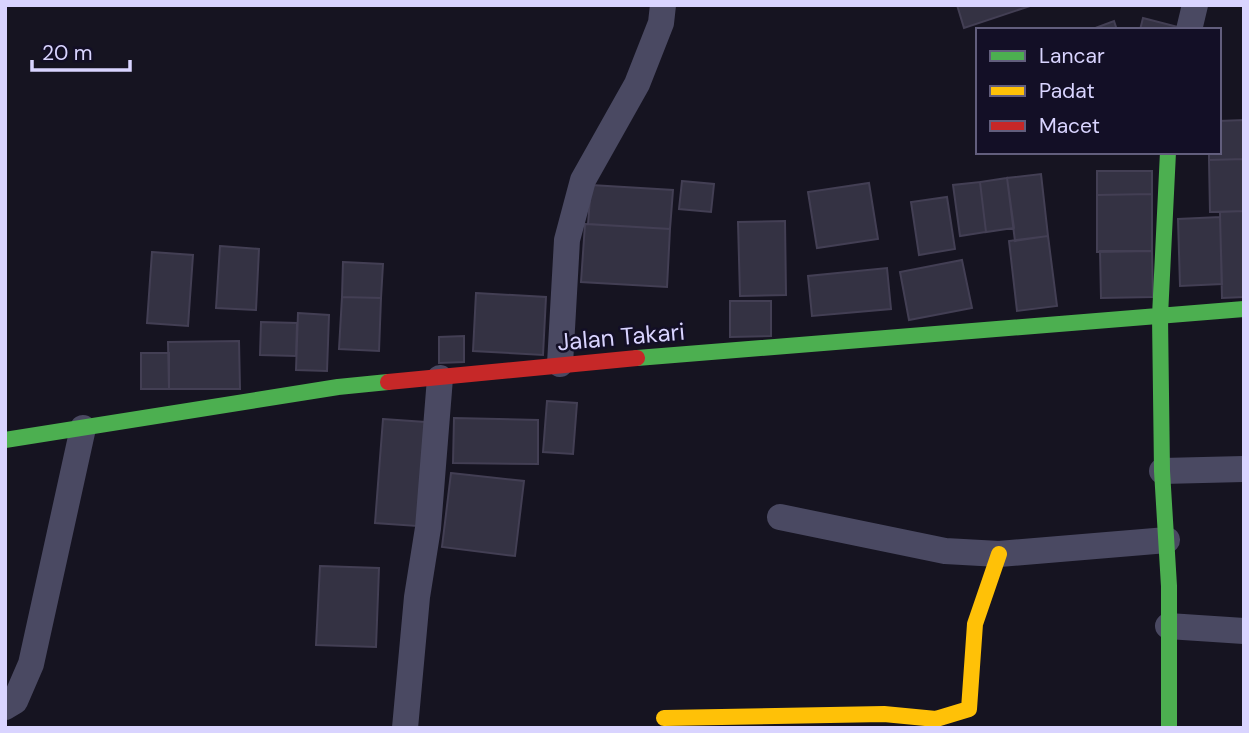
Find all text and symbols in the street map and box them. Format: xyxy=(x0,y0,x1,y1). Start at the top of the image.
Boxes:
scale bar xyxy=(32,28,130,72)
legend xyxy=(976,28,1221,154)
text: 20 m xyxy=(42,39,93,67)
text: Lancar xyxy=(1039,42,1105,70)
text: Padat xyxy=(1039,77,1095,105)
text: Macet xyxy=(1039,112,1100,140)
street label: Jalan Takari xyxy=(556,315,686,358)

